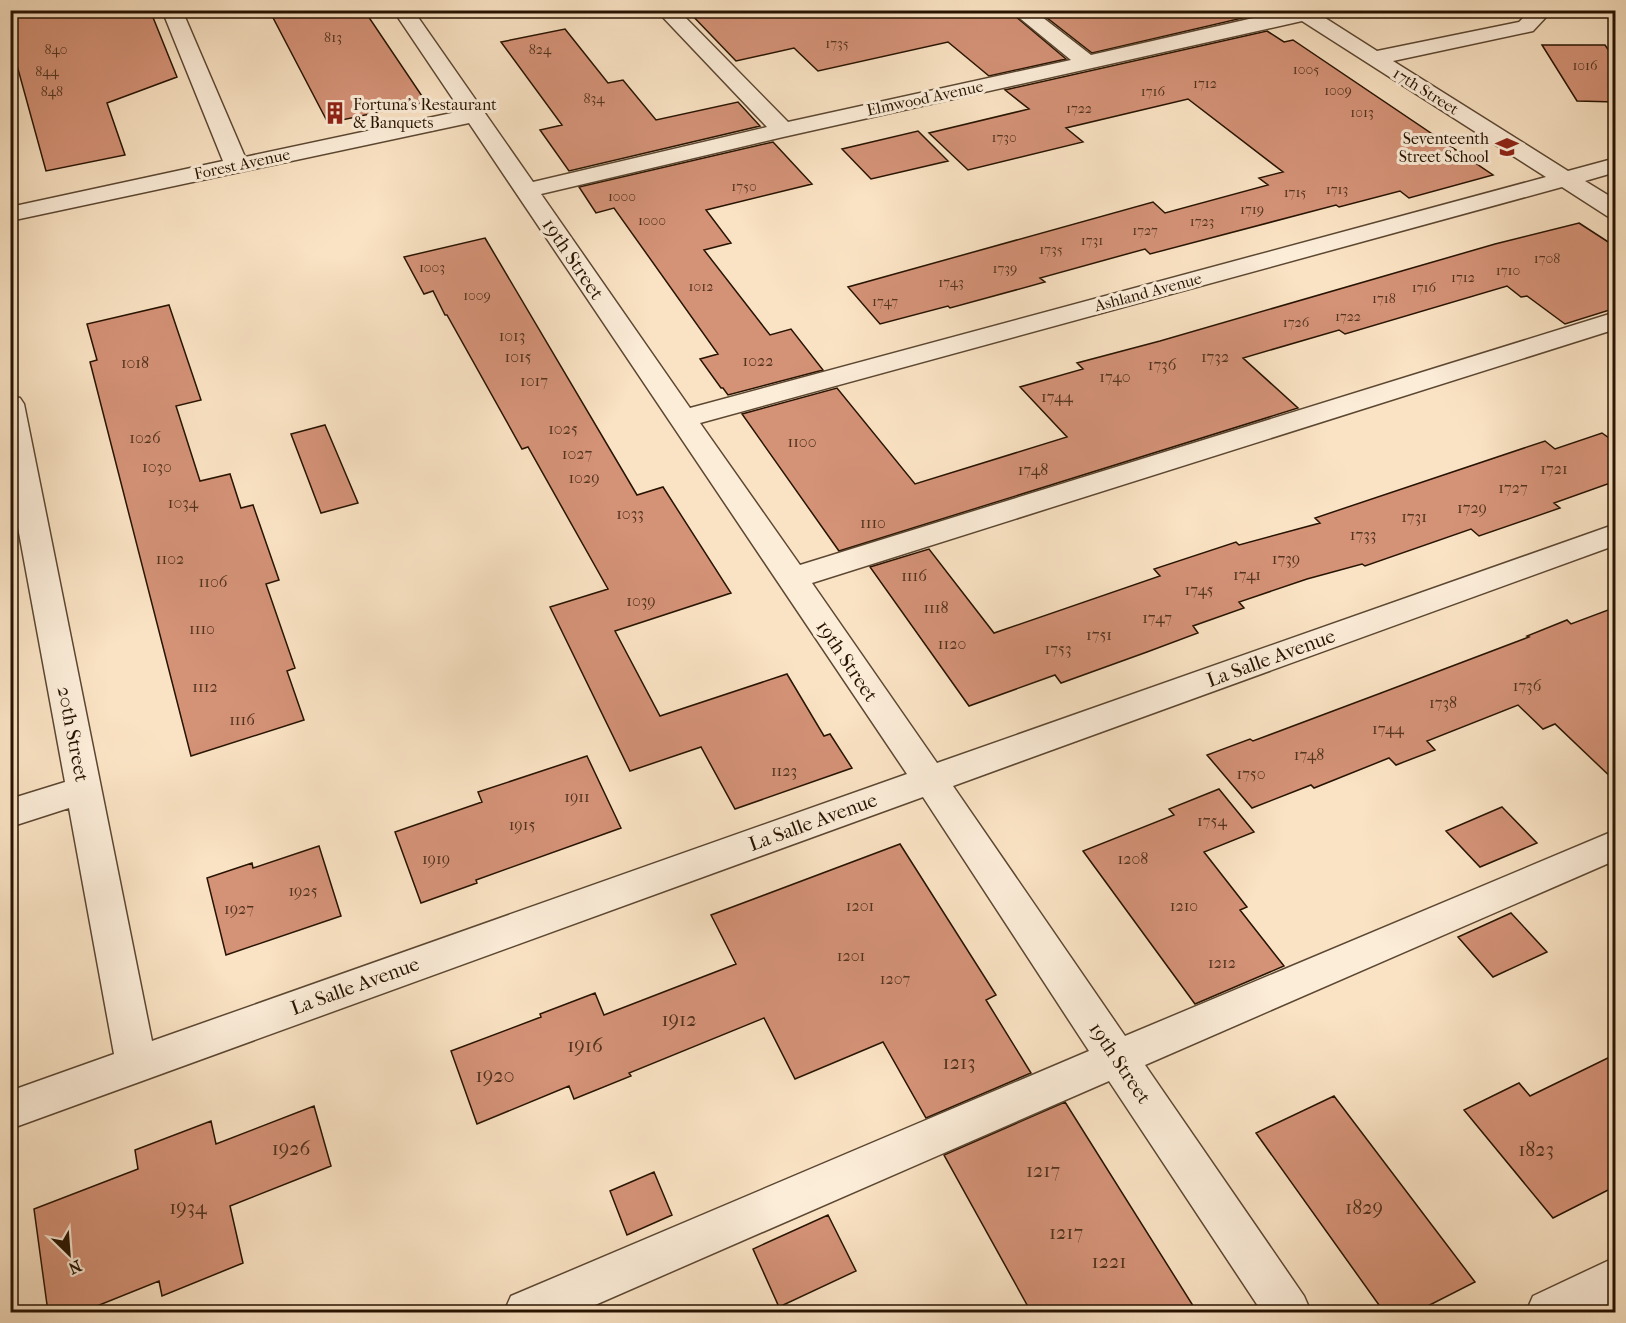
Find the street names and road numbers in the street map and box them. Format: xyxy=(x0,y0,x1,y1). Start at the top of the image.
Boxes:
street label: 17th Street xyxy=(1390,63,1463,119)
street label: Elmwood Avenue xyxy=(865,76,985,120)
street label: Forest Avenue xyxy=(192,145,292,183)
street label: 19th Street xyxy=(537,214,609,304)
street label: Ashland Avenue xyxy=(1091,269,1204,316)
street label: 19th Street xyxy=(811,616,883,706)
street label: La Salle Avenue xyxy=(1204,624,1338,692)
street label: 20th Street xyxy=(52,684,94,784)
street label: La Salle Avenue xyxy=(746,788,880,856)
street label: La Salle Avenue xyxy=(288,952,422,1020)
street label: 19th Street xyxy=(1084,1018,1156,1108)

